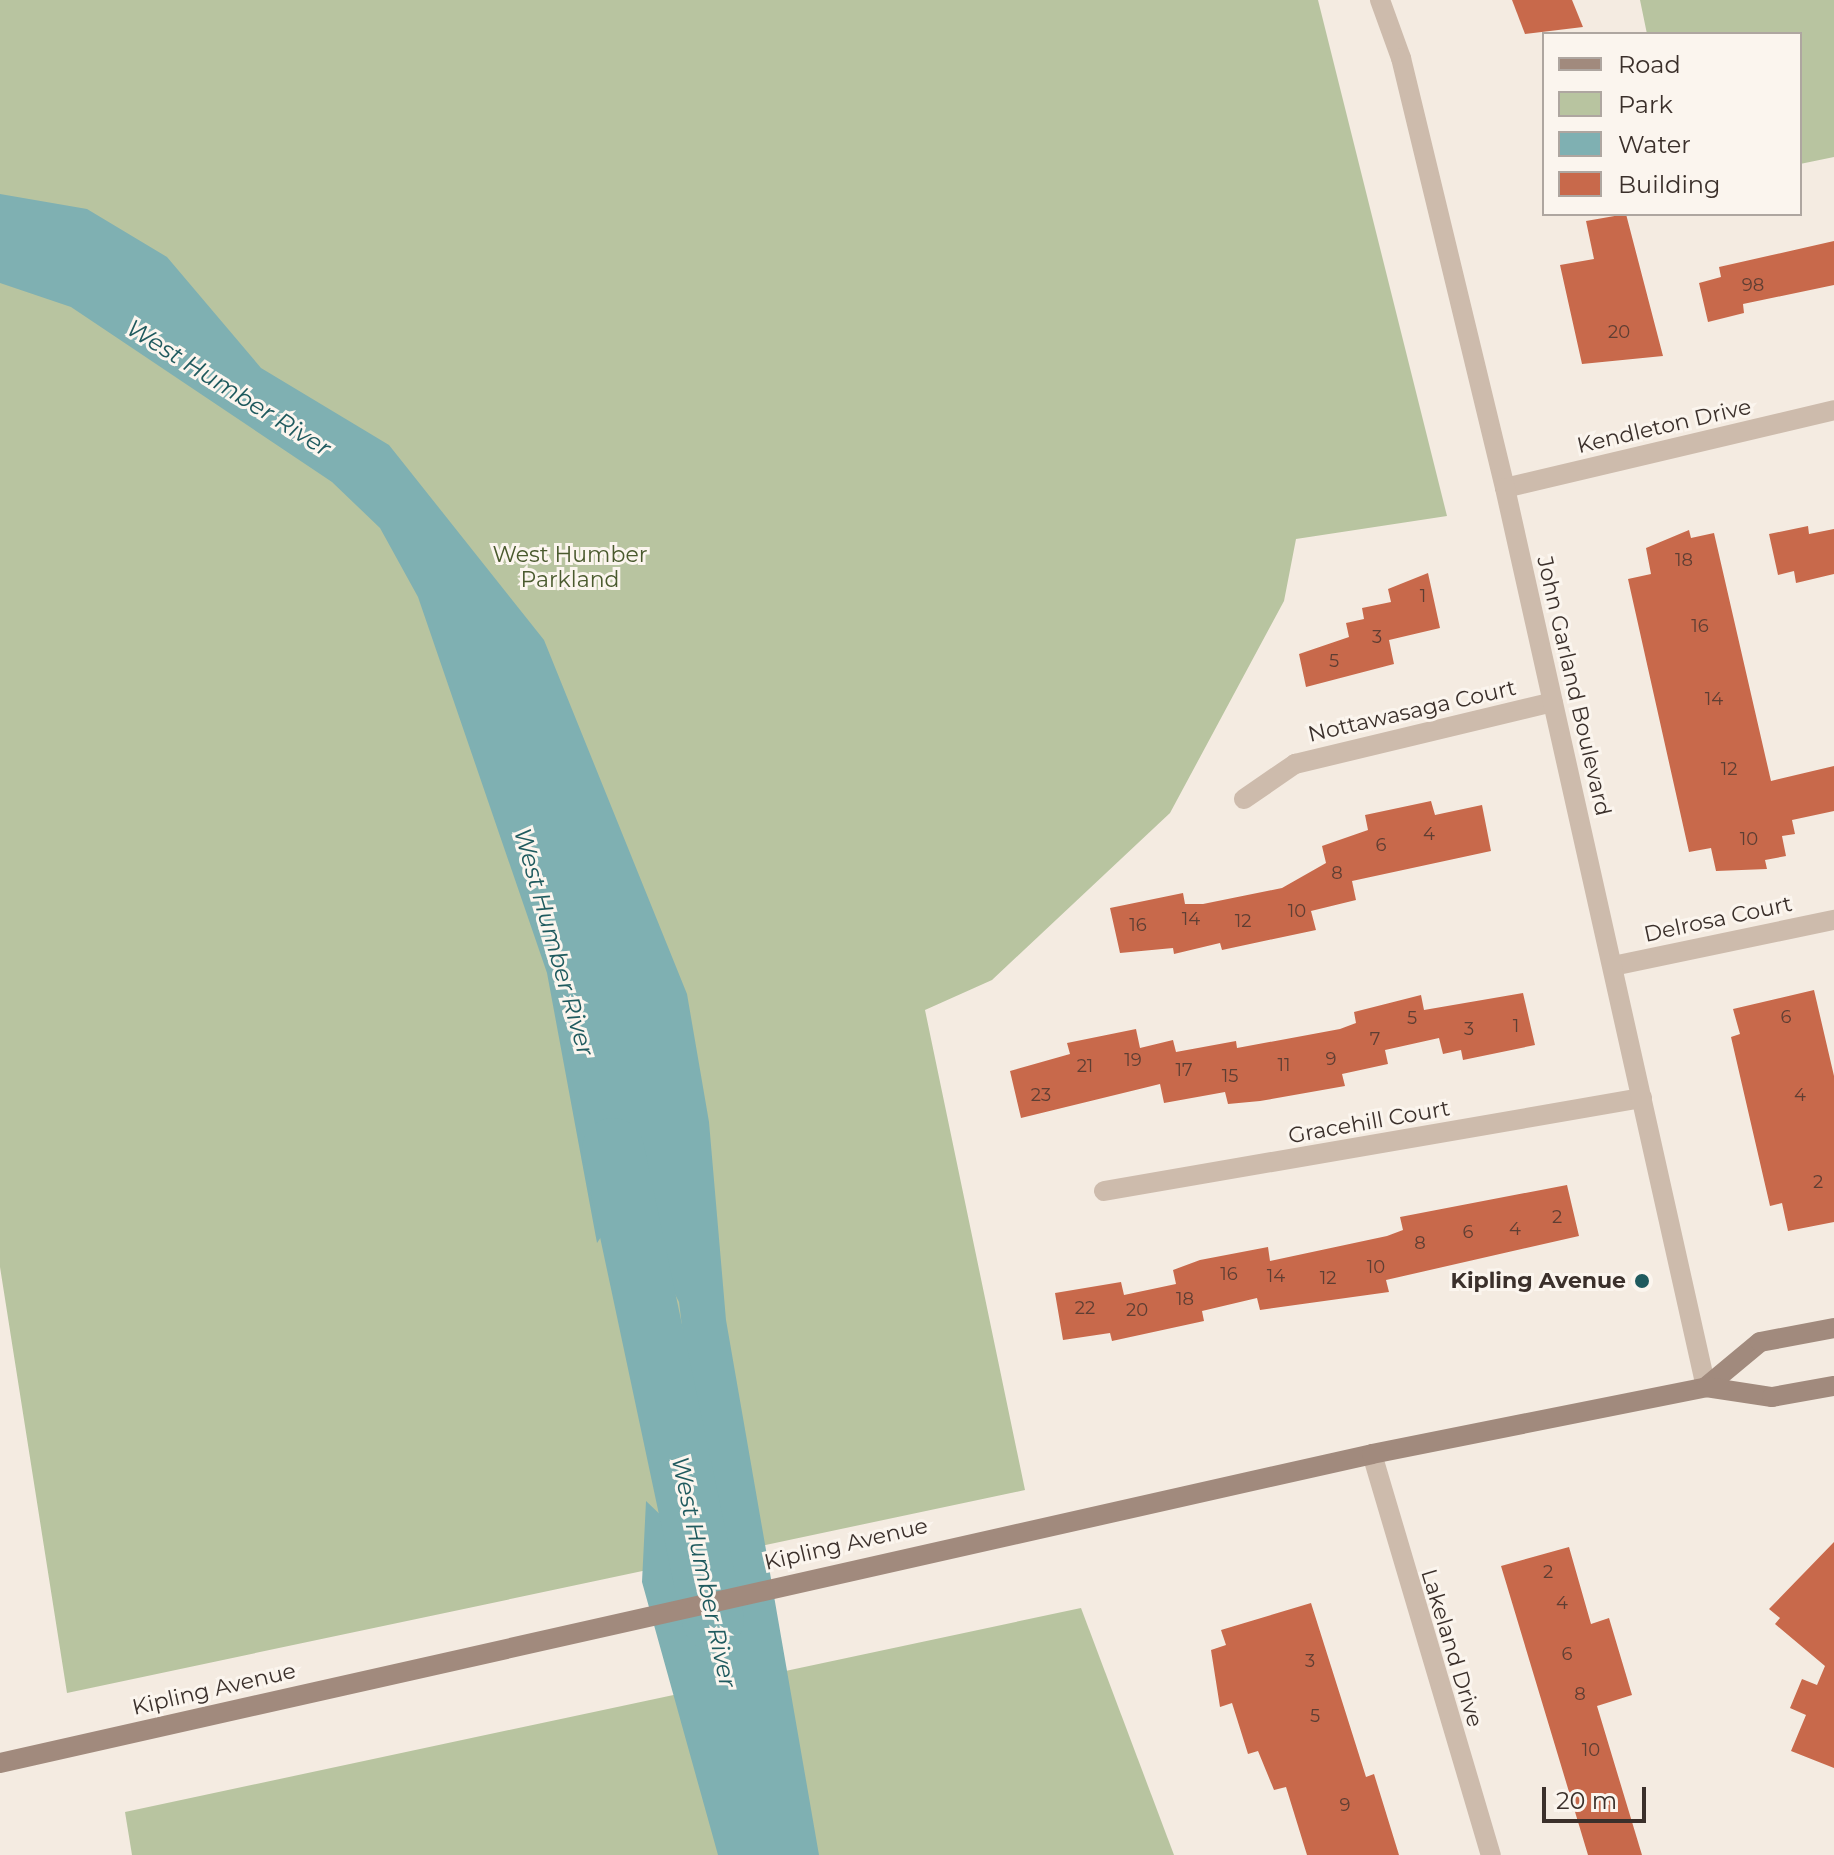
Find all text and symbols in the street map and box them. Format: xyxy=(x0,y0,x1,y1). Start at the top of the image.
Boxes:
legend xyxy=(1542,32,1802,216)
text: Road xyxy=(1618,50,1681,79)
text: Park xyxy=(1618,90,1673,119)
text: Water xyxy=(1618,130,1691,159)
text: Building xyxy=(1618,170,1721,199)
house number: 98 xyxy=(1742,274,1764,296)
water label: West Humber River xyxy=(122,313,336,463)
house number: 20 xyxy=(1608,321,1630,343)
street label: Kendleton Drive xyxy=(1574,393,1754,459)
park label: West Humber Parkland xyxy=(493,541,647,592)
house number: 18 xyxy=(1675,549,1693,571)
street label: John Garland Boulevard xyxy=(1531,554,1617,818)
house number: 1 xyxy=(1420,585,1426,607)
house number: 16 xyxy=(1691,615,1709,637)
house number: 3 xyxy=(1372,626,1382,648)
house number: 5 xyxy=(1329,650,1339,672)
street label: Nottawasaga Court xyxy=(1305,674,1519,748)
house number: 14 xyxy=(1705,688,1723,710)
house number: 12 xyxy=(1721,758,1737,780)
house number: 4 xyxy=(1423,823,1435,845)
water label: West Humber River xyxy=(508,825,600,1059)
house number: 10 xyxy=(1740,828,1758,850)
house number: 6 xyxy=(1376,834,1386,856)
house number: 8 xyxy=(1331,862,1343,884)
street label: Delrosa Court xyxy=(1641,890,1795,948)
house number: 10 xyxy=(1288,900,1306,922)
house number: 14 xyxy=(1182,908,1200,930)
house number: 12 xyxy=(1235,910,1251,932)
house number: 16 xyxy=(1129,914,1147,936)
house number: 6 xyxy=(1781,1006,1791,1028)
house number: 5 xyxy=(1407,1007,1417,1029)
house number: 1 xyxy=(1513,1015,1519,1037)
house number: 3 xyxy=(1464,1018,1474,1040)
house number: 7 xyxy=(1370,1028,1380,1050)
house number: 9 xyxy=(1326,1048,1336,1070)
house number: 19 xyxy=(1124,1049,1142,1071)
house number: 11 xyxy=(1278,1054,1290,1076)
house number: 21 xyxy=(1077,1055,1093,1077)
house number: 17 xyxy=(1175,1059,1193,1081)
house number: 15 xyxy=(1222,1065,1238,1087)
house number: 23 xyxy=(1031,1084,1051,1106)
house number: 4 xyxy=(1794,1084,1806,1106)
street label: Gracehill Court xyxy=(1286,1095,1452,1149)
house number: 2 xyxy=(1813,1171,1823,1193)
house number: 2 xyxy=(1552,1206,1562,1228)
house number: 4 xyxy=(1509,1218,1521,1240)
house number: 6 xyxy=(1463,1221,1473,1243)
house number: 8 xyxy=(1414,1232,1426,1254)
house number: 10 xyxy=(1367,1256,1385,1278)
house number: 16 xyxy=(1220,1263,1238,1285)
house number: 14 xyxy=(1267,1265,1285,1287)
house number: 12 xyxy=(1320,1267,1336,1289)
place label: Kipling Avenue xyxy=(1451,1268,1626,1294)
marker: Kipling Avenue xyxy=(1633,1272,1651,1290)
house number: 18 xyxy=(1176,1288,1194,1310)
house number: 22 xyxy=(1075,1297,1095,1319)
house number: 20 xyxy=(1126,1299,1148,1321)
water label: West Humber River xyxy=(665,1454,743,1690)
street label: Kipling Avenue xyxy=(762,1512,930,1576)
house number: 2 xyxy=(1543,1561,1553,1583)
street label: Lakeland Drive xyxy=(1415,1566,1489,1730)
house number: 4 xyxy=(1556,1592,1568,1614)
house number: 6 xyxy=(1562,1643,1572,1665)
house number: 3 xyxy=(1305,1650,1315,1672)
street label: Kipling Avenue xyxy=(130,1657,298,1721)
house number: 8 xyxy=(1574,1683,1586,1705)
house number: 5 xyxy=(1310,1705,1320,1727)
house number: 10 xyxy=(1582,1739,1600,1761)
scale bar xyxy=(1546,1771,1650,1821)
text: 20 m xyxy=(1556,1786,1617,1815)
house number: 9 xyxy=(1340,1794,1350,1816)

